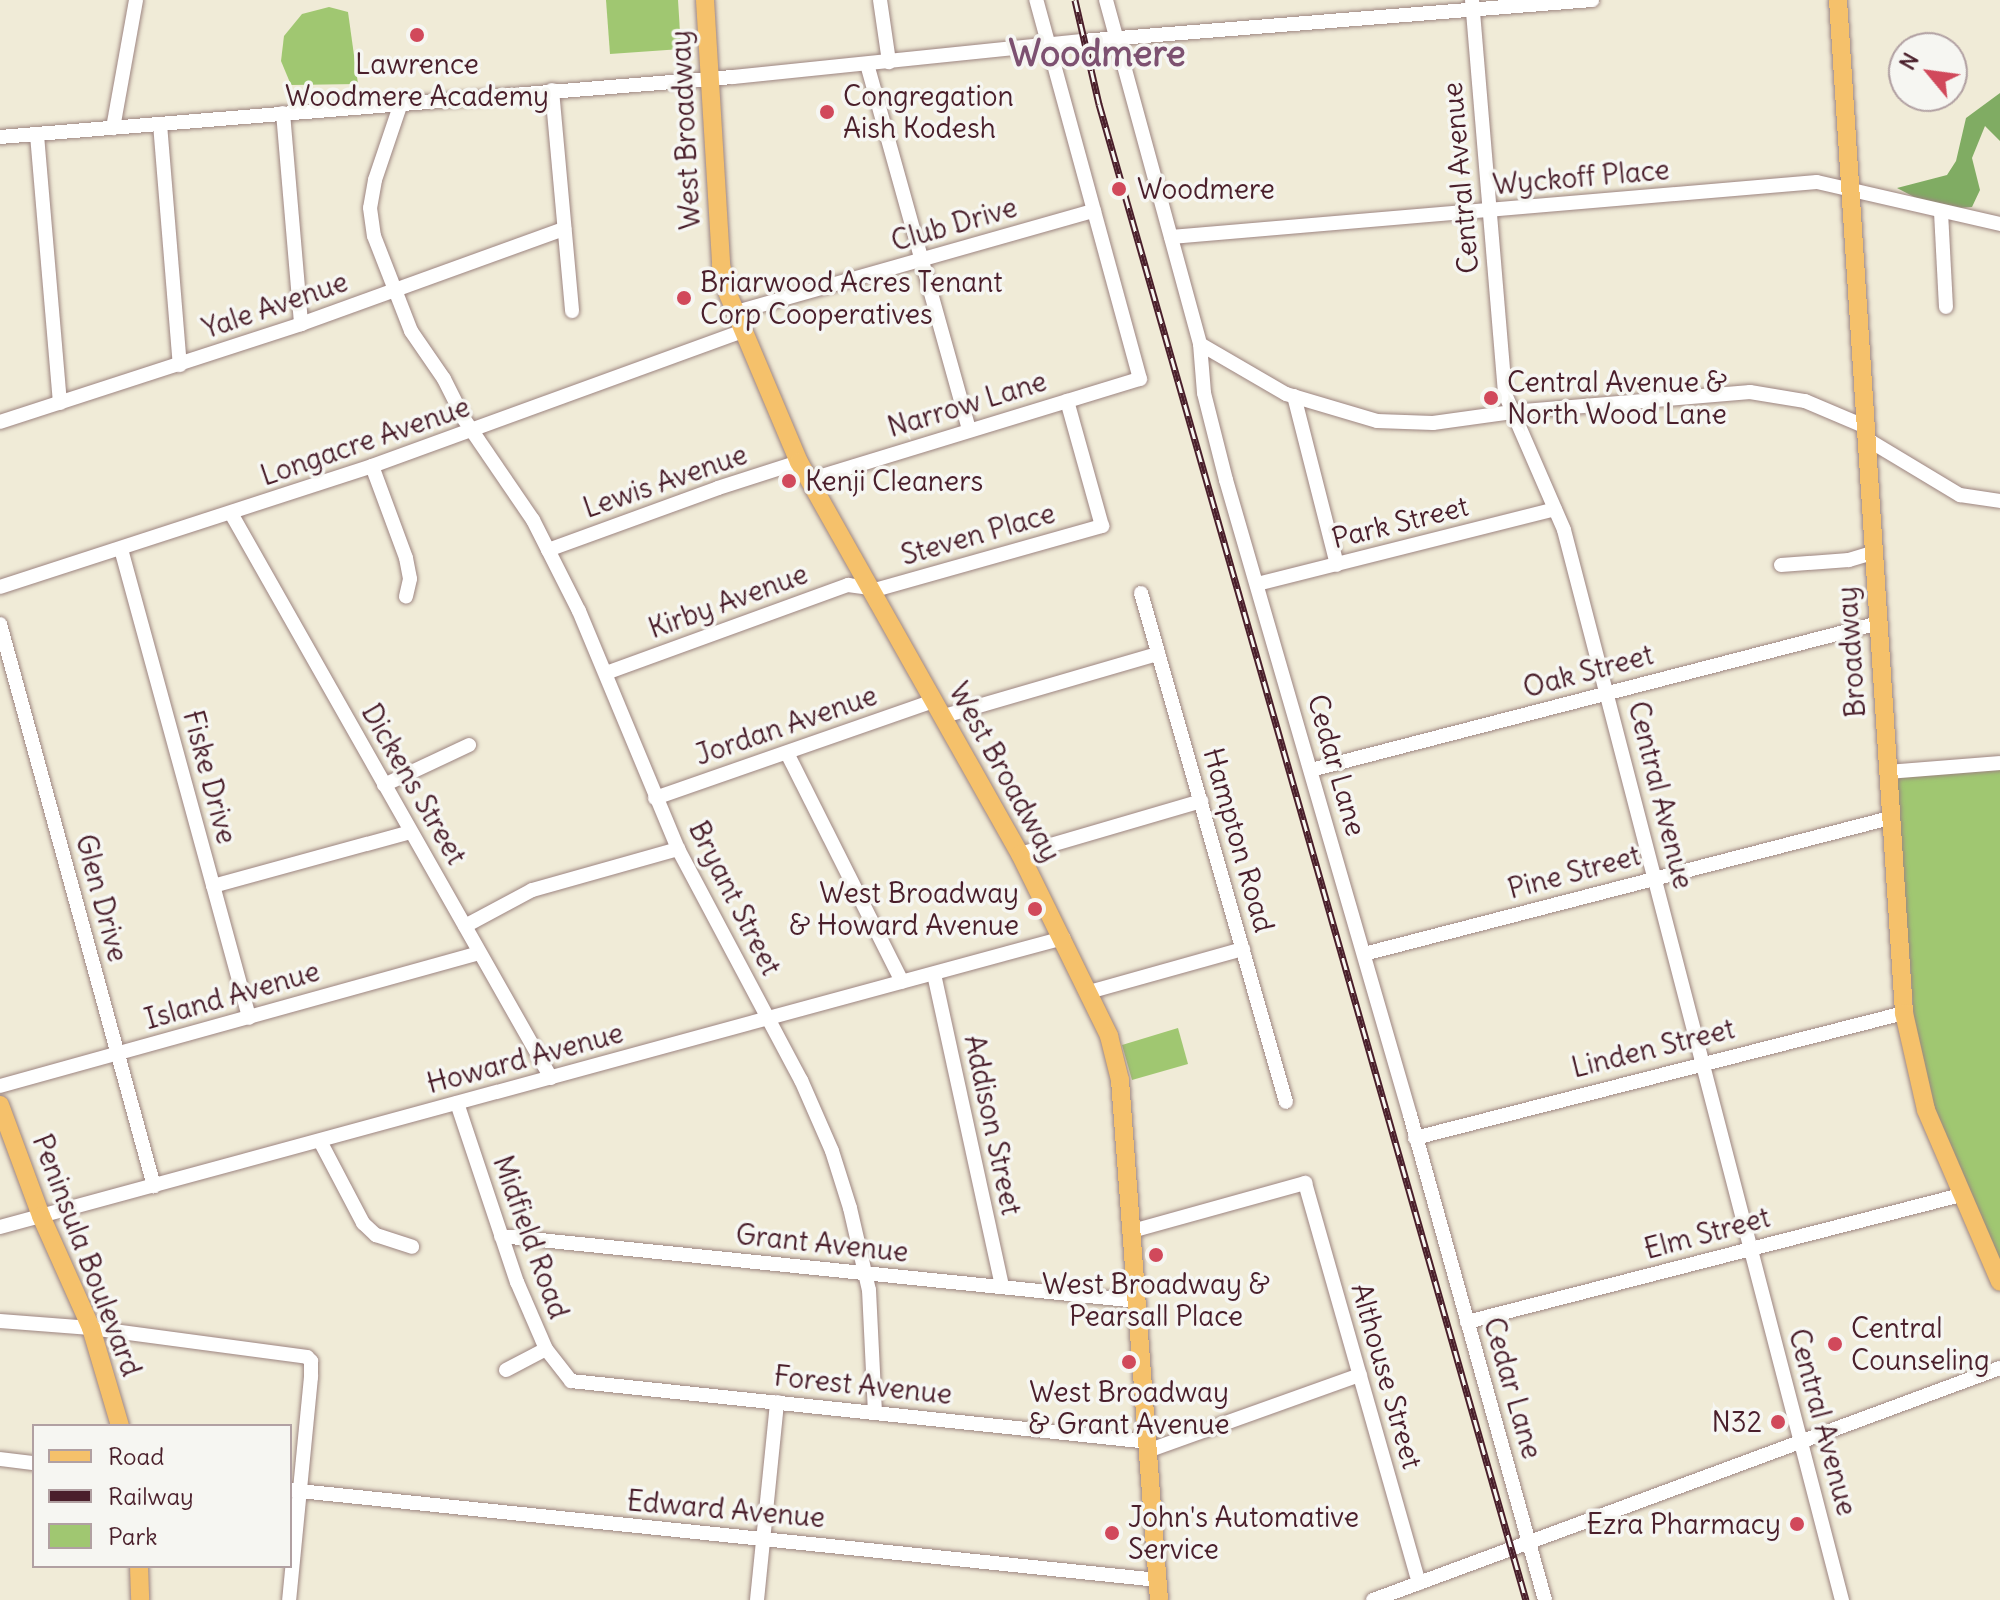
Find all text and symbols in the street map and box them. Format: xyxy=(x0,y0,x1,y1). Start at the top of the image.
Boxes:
marker: Lawrence Woodmere Academy xyxy=(408,26,426,44)
street label: West Broadway xyxy=(663,29,707,231)
district label: Woodmere xyxy=(1008,32,1186,76)
north arrow xyxy=(1888,32,1968,112)
place label: Lawrence Woodmere Academy xyxy=(285,47,549,113)
text: N xyxy=(1893,48,1925,75)
place label: Congregation Aish Kodesh xyxy=(843,79,1014,145)
street label: Central Avenue xyxy=(1435,81,1485,275)
marker: Congregation Aish Kodesh xyxy=(818,103,836,121)
street label: Wyckoff Place xyxy=(1491,153,1671,201)
place label: Woodmere xyxy=(1137,172,1275,206)
marker: Woodmere xyxy=(1108,178,1130,200)
street label: Club Drive xyxy=(887,190,1021,258)
street label: Yale Avenue xyxy=(198,264,352,346)
place label: Briarwood Acres Tenant Corp Cooperatives xyxy=(700,265,1003,331)
marker: Briarwood Acres Tenant Corp Cooperatives xyxy=(675,289,693,307)
street label: Narrow Lane xyxy=(883,364,1051,444)
place label: Central Avenue & North Wood Lane xyxy=(1507,365,1727,431)
marker: Central Avenue & North Wood Lane xyxy=(1482,389,1500,407)
street label: Longacre Avenue xyxy=(256,390,474,492)
street label: Lewis Avenue xyxy=(579,437,751,525)
place label: Kenji Cleaners xyxy=(805,464,983,498)
marker: Kenji Cleaners xyxy=(780,472,798,490)
street label: Park Street xyxy=(1328,489,1472,555)
street label: Steven Place xyxy=(897,496,1059,572)
street label: Kirby Avenue xyxy=(644,557,812,645)
street label: Broadway xyxy=(1830,585,1872,719)
street label: Oak Street xyxy=(1519,638,1657,704)
street label: West Broadway xyxy=(942,677,1068,867)
street label: Jordan Avenue xyxy=(691,678,881,772)
street label: Cedar Lane xyxy=(1301,690,1373,840)
street label: Dickens Street xyxy=(354,698,474,870)
street label: Central Avenue xyxy=(1621,698,1701,892)
street label: Fiske Drive xyxy=(176,707,244,847)
street label: Hampton Road xyxy=(1197,744,1281,936)
street label: Bryant Street xyxy=(682,815,788,981)
street label: Glen Drive xyxy=(69,831,135,965)
street label: Pine Street xyxy=(1504,838,1644,906)
place label: West Broadway & Howard Avenue xyxy=(789,876,1019,942)
marker: West Broadway & Howard Avenue xyxy=(1026,900,1044,918)
street label: Island Avenue xyxy=(141,954,323,1036)
street label: Linden Street xyxy=(1568,1012,1738,1084)
street label: Howard Avenue xyxy=(423,1016,627,1100)
street label: Addison Street xyxy=(958,1032,1028,1218)
street label: Peninsula Boulevard xyxy=(25,1129,149,1381)
street label: Midfield Road xyxy=(486,1151,576,1323)
street label: Elm Street xyxy=(1641,1200,1773,1266)
street label: Grant Avenue xyxy=(734,1217,910,1269)
marker: West Broadway & Pearsall Place xyxy=(1147,1246,1165,1264)
place label: West Broadway & Pearsall Place xyxy=(1042,1267,1270,1333)
street label: Althouse Street xyxy=(1345,1279,1429,1473)
place label: Central Counseling xyxy=(1851,1311,1990,1377)
street label: Cedar Lane xyxy=(1477,1313,1549,1463)
street label: Central Avenue xyxy=(1782,1325,1864,1519)
marker: Central Counseling xyxy=(1826,1335,1844,1353)
marker: West Broadway & Grant Avenue xyxy=(1120,1353,1138,1371)
street label: Forest Avenue xyxy=(772,1359,954,1411)
place label: West Broadway & Grant Avenue xyxy=(1028,1375,1230,1441)
place label: N32 xyxy=(1711,1405,1762,1439)
marker: N32 xyxy=(1769,1413,1787,1431)
legend xyxy=(32,1424,292,1568)
text: Road xyxy=(108,1441,164,1471)
text: Railway xyxy=(108,1481,194,1511)
street label: Edward Avenue xyxy=(626,1484,826,1534)
place label: John's Automative Service xyxy=(1128,1500,1359,1566)
place label: Ezra Pharmacy xyxy=(1586,1507,1781,1541)
marker: Ezra Pharmacy xyxy=(1788,1515,1806,1533)
text: Park xyxy=(108,1521,158,1551)
marker: John's Automative Service xyxy=(1103,1524,1121,1542)

